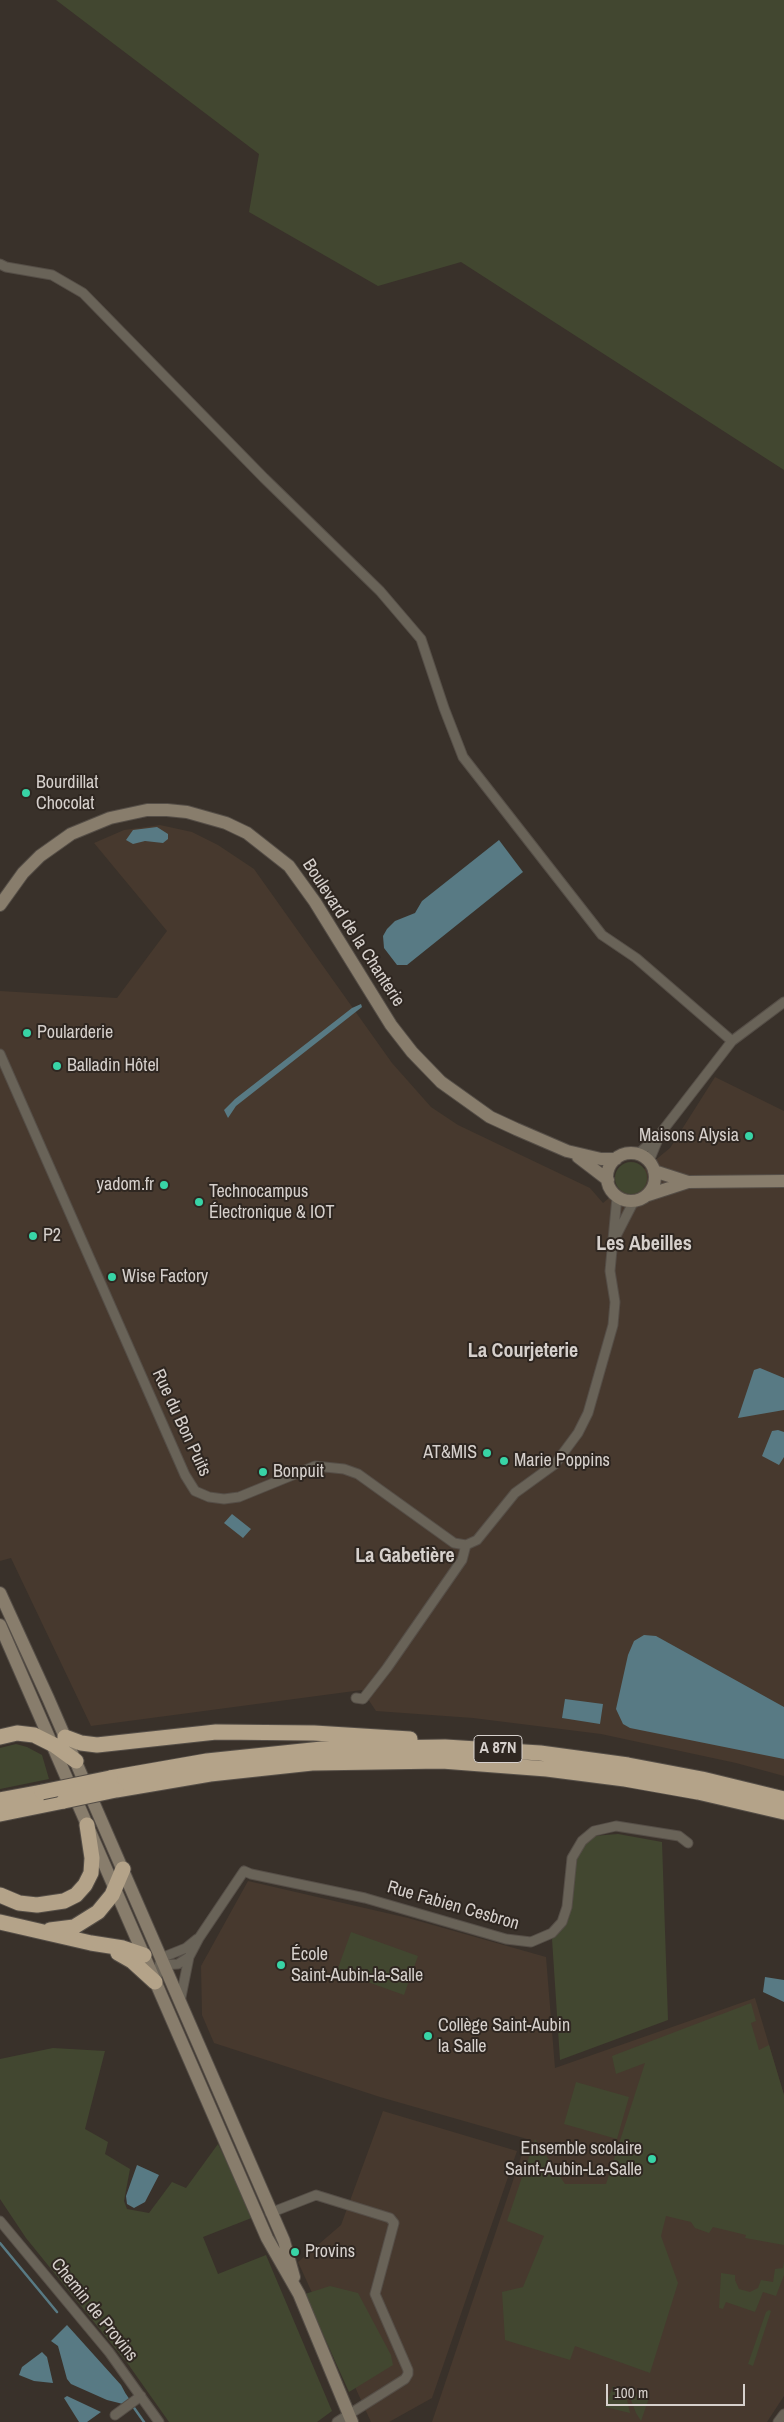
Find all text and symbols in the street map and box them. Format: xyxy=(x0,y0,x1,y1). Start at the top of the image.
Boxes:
place label: Bourdillat Chocolat xyxy=(36,772,98,814)
marker: Bourdillat Chocolat xyxy=(20,787,32,799)
street label: Boulevard de la Chanterie xyxy=(297,855,409,1011)
place label: Poularderie xyxy=(37,1022,113,1044)
marker: Poularderie xyxy=(21,1027,33,1039)
place label: Balladin Hôtel xyxy=(67,1055,159,1077)
marker: Balladin Hôtel xyxy=(51,1060,63,1072)
place label: Maisons Alysia xyxy=(639,1125,739,1147)
marker: Maisons Alysia xyxy=(743,1130,755,1142)
place label: yadom.fr xyxy=(97,1174,154,1196)
marker: yadom.fr xyxy=(158,1179,170,1191)
place label: Technocampus Électronique & IOT xyxy=(209,1181,335,1224)
marker: Technocampus Électronique & IOT xyxy=(193,1196,205,1208)
place label: P2 xyxy=(43,1225,61,1247)
marker: P2 xyxy=(27,1230,39,1242)
district label: Les Abeilles xyxy=(596,1233,692,1257)
place label: Wise Factory xyxy=(122,1266,208,1288)
marker: Wise Factory xyxy=(106,1271,118,1283)
district label: La Courjeterie xyxy=(468,1340,578,1364)
street label: Rue du Bon Puits xyxy=(147,1366,215,1480)
place label: AT&MIS xyxy=(423,1442,477,1464)
marker: AT&MIS xyxy=(481,1447,493,1459)
place label: Marie Poppins xyxy=(514,1450,610,1472)
marker: Marie Poppins xyxy=(498,1455,510,1467)
place label: Bonpuit xyxy=(273,1461,324,1483)
marker: Bonpuit xyxy=(257,1466,269,1478)
district label: La Gabetière xyxy=(355,1545,455,1569)
road number: A 87N xyxy=(474,1736,522,1762)
street label: Rue Fabien Cesbron xyxy=(385,1877,521,1935)
place label: École Saint-Aubin-la-Salle xyxy=(291,1944,423,1986)
marker: École Saint-Aubin-la-Salle xyxy=(275,1959,287,1971)
place label: Collège Saint-Aubin la Salle xyxy=(438,2015,570,2058)
marker: Collège Saint-Aubin la Salle xyxy=(422,2030,434,2042)
place label: Ensemble scolaire Saint-Aubin-La-Salle xyxy=(505,2138,642,2180)
marker: Ensemble scolaire Saint-Aubin-La-Salle xyxy=(646,2153,658,2165)
place label: Provins xyxy=(305,2241,355,2263)
marker: Provins xyxy=(289,2246,301,2258)
street label: Chemin de Provins xyxy=(46,2254,142,2366)
scale bar xyxy=(609,2374,748,2406)
text: 100 m xyxy=(614,2382,648,2403)

